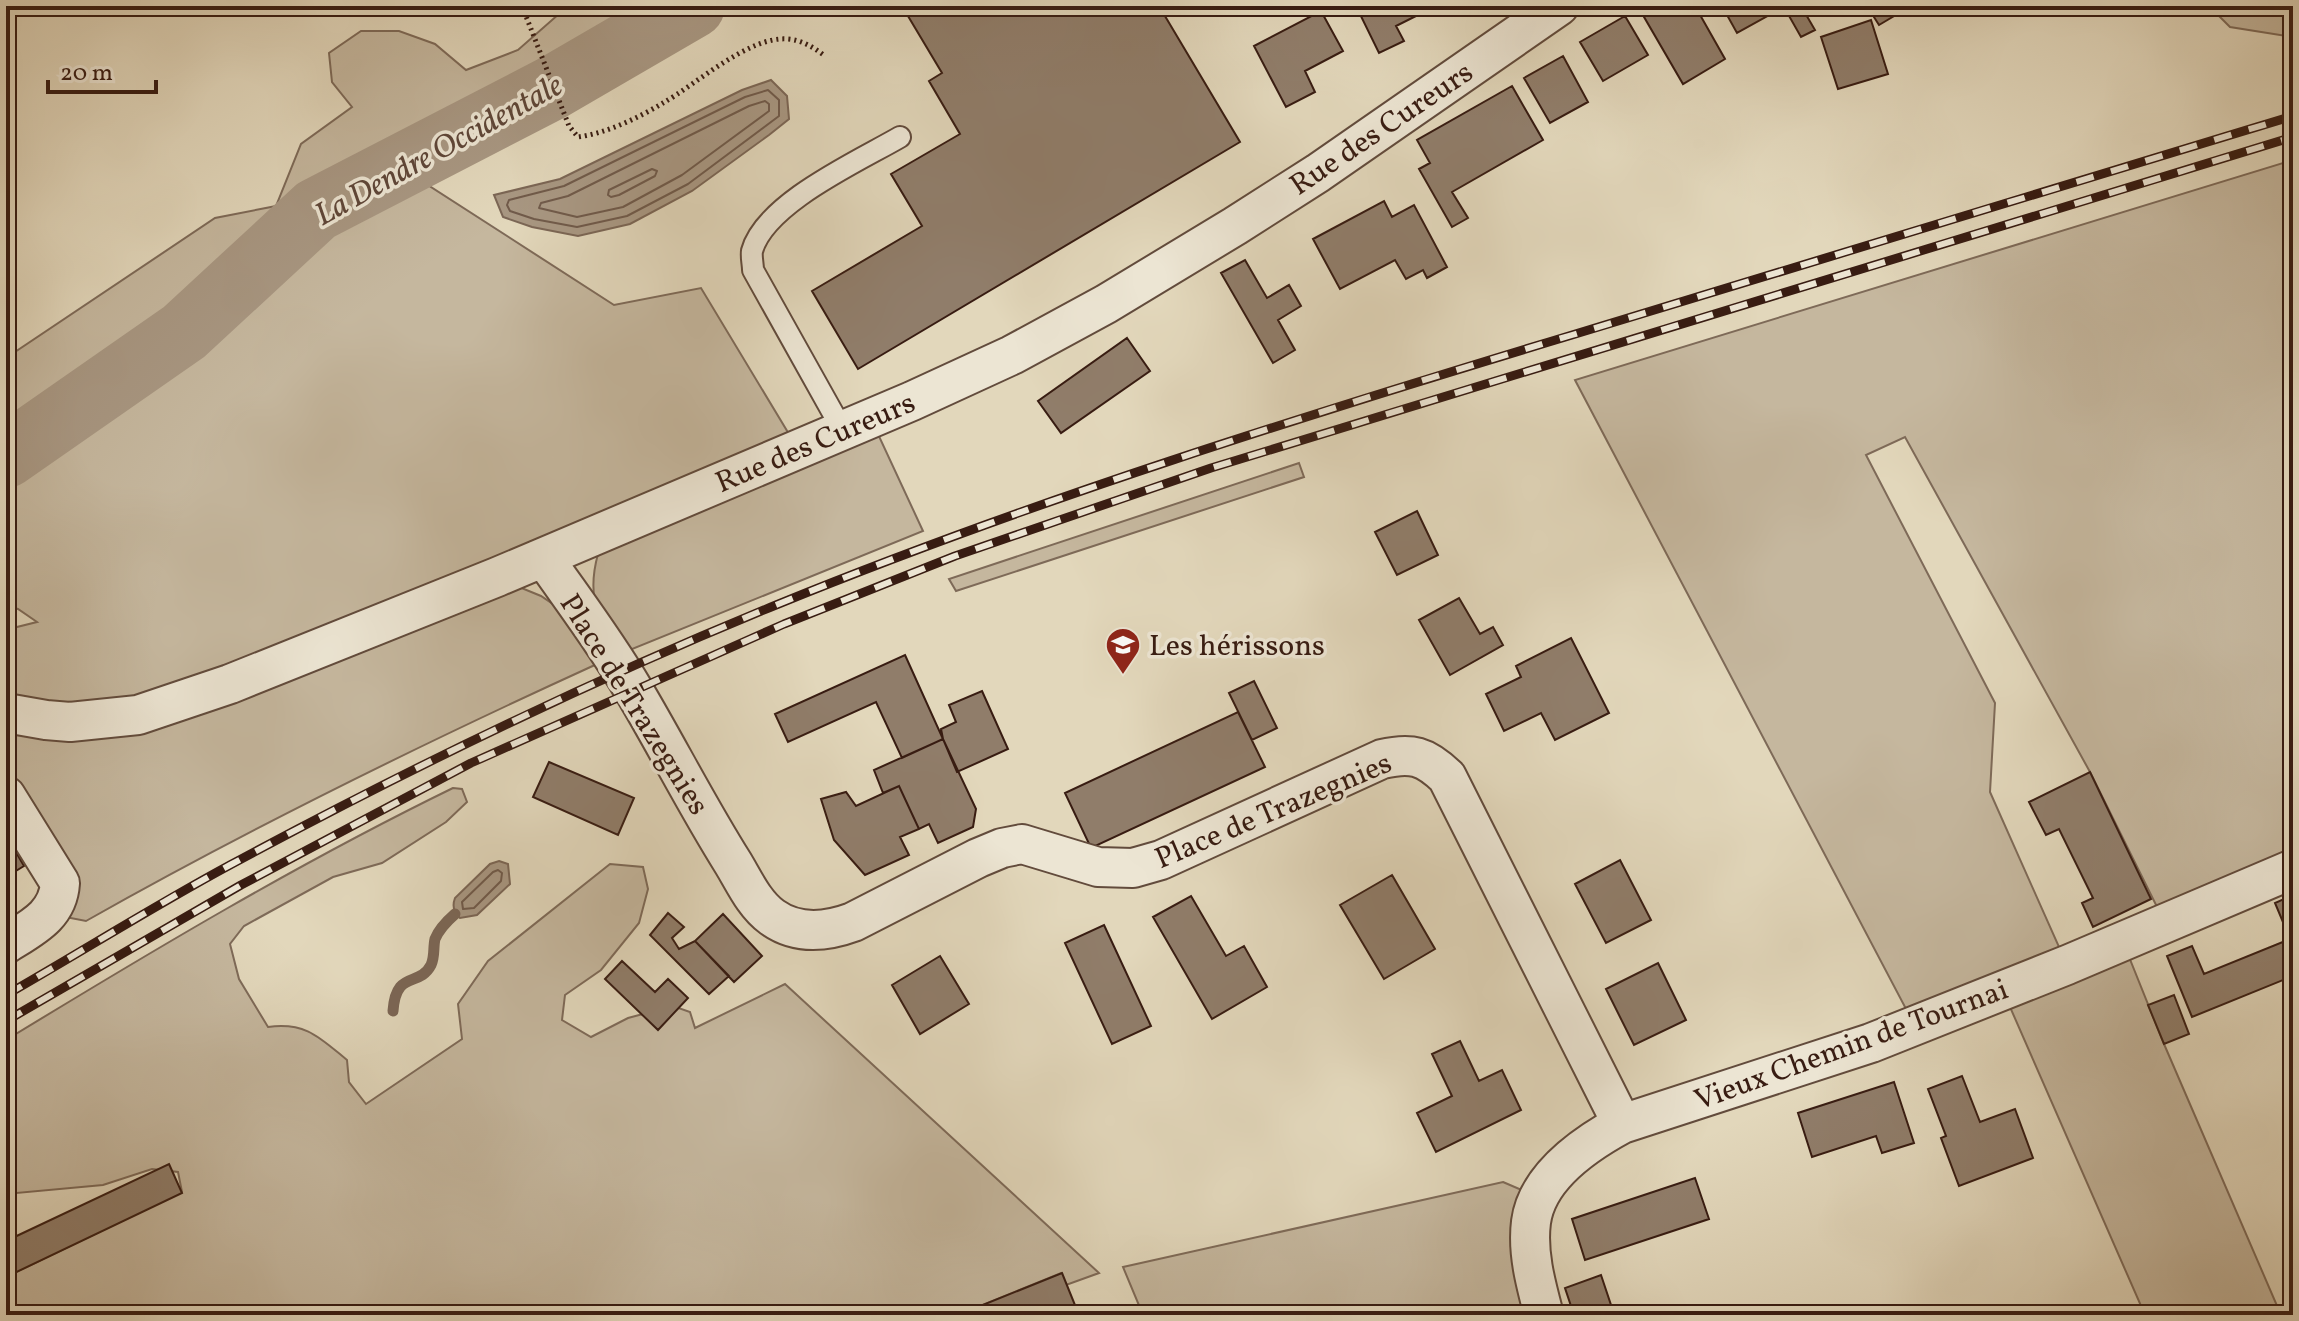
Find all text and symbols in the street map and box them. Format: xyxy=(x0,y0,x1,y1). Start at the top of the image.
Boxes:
scale bar xyxy=(48,44,156,94)
street label: Rue des Cureurs xyxy=(1282,53,1482,207)
text: 20 m xyxy=(60,57,113,91)
water label: La Dendre Occidentale xyxy=(307,65,572,238)
street label: Rue des Cureurs xyxy=(709,383,922,505)
street label: Place de Trazegnies xyxy=(548,586,718,824)
school or university icon: Les hérissons xyxy=(1104,626,1142,676)
place label: Les hérissons xyxy=(1149,626,1325,668)
street label: Place de Trazegnies xyxy=(1149,743,1399,881)
street label: Vieux Chemin de Tournai xyxy=(1689,970,2014,1122)

